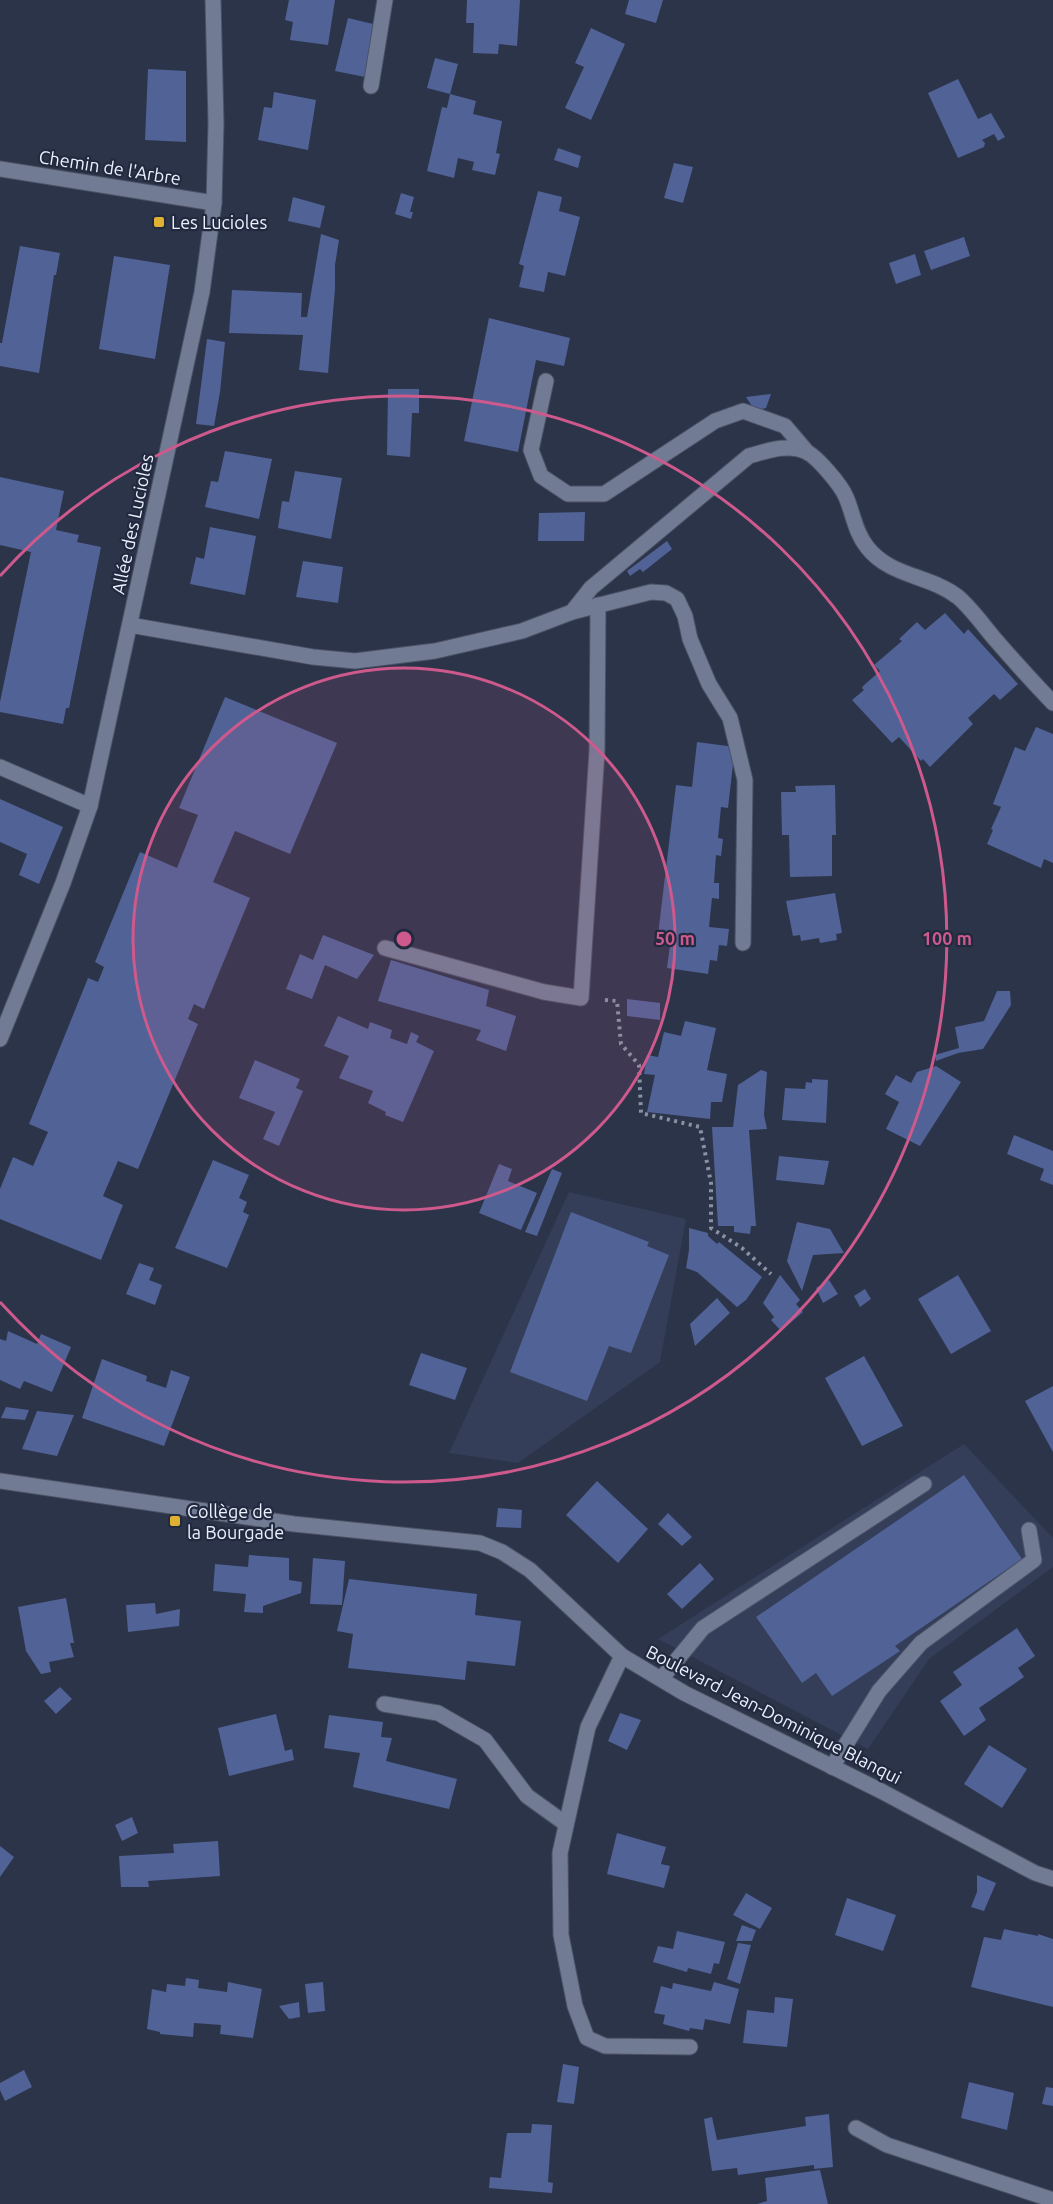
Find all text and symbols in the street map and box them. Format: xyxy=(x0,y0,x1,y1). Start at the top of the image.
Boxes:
street label: Chemin de l'Arbre xyxy=(37,146,183,188)
place label: Les Lucioles xyxy=(171,212,267,232)
marker: Les Lucioles xyxy=(152,215,166,229)
street label: Allée des Lucioles xyxy=(107,452,157,596)
text: 50 m xyxy=(655,928,695,948)
text: 100 m xyxy=(922,928,972,948)
centre of rings xyxy=(394,929,414,949)
place label: Collège de la Bourgade xyxy=(187,1501,284,1542)
marker: Collège de la Bourgade xyxy=(168,1514,182,1528)
street label: Boulevard Jean-Dominique Blanqui xyxy=(643,1641,905,1787)

